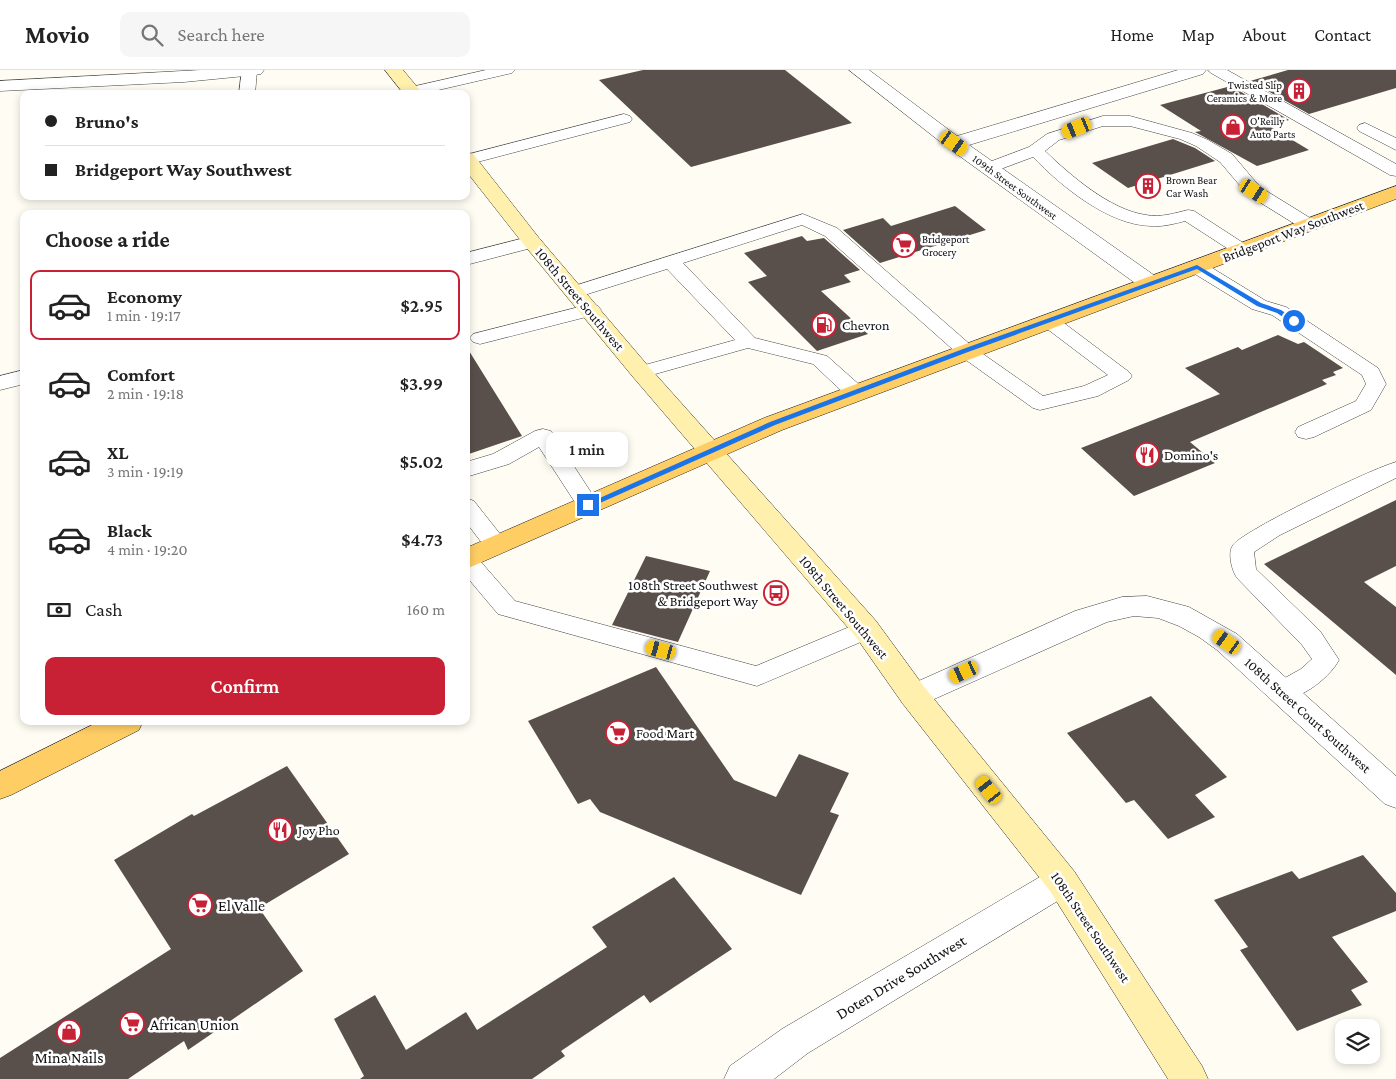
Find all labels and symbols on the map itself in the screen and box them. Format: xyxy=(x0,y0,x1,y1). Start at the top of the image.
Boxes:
building icon: Twisted Slip Ceramics & More xyxy=(1286,78,1312,104)
place label: Twisted Slip Ceramics & More xyxy=(1206,79,1282,104)
shop icon: O'Reilly Auto Parts xyxy=(1220,114,1246,140)
car xyxy=(1060,115,1093,141)
place label: O'Reilly Auto Parts xyxy=(1250,115,1295,140)
car xyxy=(937,128,970,158)
street label: 109th Street Southwest xyxy=(970,152,1060,222)
building icon: Brown Bear Car Wash xyxy=(1135,173,1161,199)
place label: Brown Bear Car Wash xyxy=(1166,174,1217,199)
car xyxy=(1237,177,1270,205)
street label: Bridgeport Way Southwest xyxy=(1220,196,1366,265)
supermarket icon: Bridgeport Grocery xyxy=(891,232,917,258)
place label: Bridgeport Grocery xyxy=(922,233,970,259)
street label: 108th Street Southwest xyxy=(532,244,628,354)
route start xyxy=(1283,310,1305,332)
fuel station icon: Chevron xyxy=(811,312,837,338)
place label: Chevron xyxy=(842,317,890,333)
callout: 1 min xyxy=(547,432,629,468)
restaurant icon: Domino's xyxy=(1134,442,1160,468)
place label: Domino's xyxy=(1164,447,1218,463)
route end xyxy=(577,494,599,516)
street label: 108th Street Southwest xyxy=(796,552,892,662)
place label: 108th Street Southwest & Bridgeport Way xyxy=(628,577,759,609)
bus stop icon: 108th Street Southwest & Bridgeport Way xyxy=(763,580,789,606)
car xyxy=(1210,627,1243,657)
car xyxy=(644,639,677,661)
street label: 108th Street Court Southwest xyxy=(1242,654,1375,776)
car xyxy=(947,659,980,685)
supermarket icon: Food Mart xyxy=(605,720,631,746)
place label: Food Mart xyxy=(636,725,695,741)
car xyxy=(973,774,1004,806)
restaurant icon: Joy Pho xyxy=(267,817,293,843)
place label: Joy Pho xyxy=(296,822,340,838)
street label: 108th Street Southwest xyxy=(1048,869,1134,986)
supermarket icon: El Valle xyxy=(187,892,213,918)
place label: El Valle xyxy=(218,897,265,914)
street label: Doten Drive Southwest xyxy=(833,931,969,1022)
supermarket icon: African Union xyxy=(119,1011,145,1037)
place label: African Union xyxy=(150,1016,239,1033)
shop icon: Mina Nails xyxy=(56,1019,82,1045)
place label: Mina Nails xyxy=(35,1049,103,1066)

